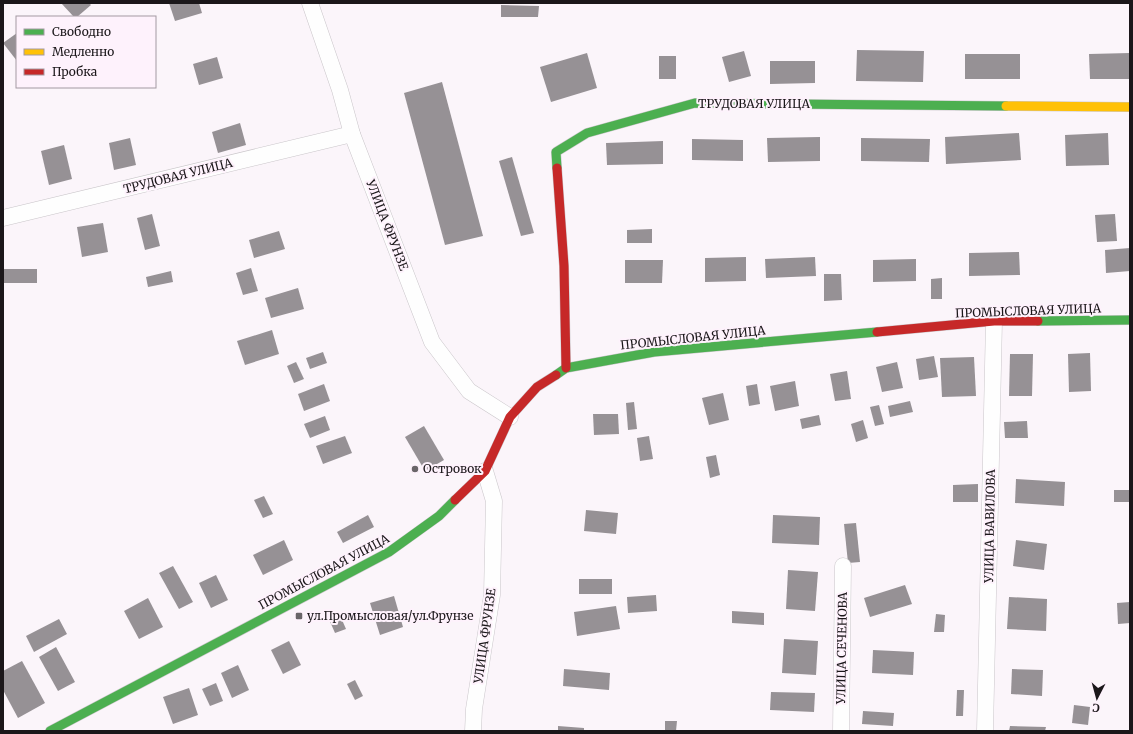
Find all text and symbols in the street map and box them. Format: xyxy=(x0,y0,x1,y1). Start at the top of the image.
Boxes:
legend xyxy=(16,16,156,88)
text: Свободно xyxy=(52,24,111,39)
text: Медленно xyxy=(52,44,114,59)
text: Пробка xyxy=(52,64,98,79)
street label: ТРУДОВАЯ УЛИЦА xyxy=(698,96,810,111)
street label: ТРУДОВАЯ УЛИЦА xyxy=(122,155,234,196)
street label: УЛИЦА ФРУНЗЕ xyxy=(363,176,412,273)
street label: ПРОМЫСЛОВАЯ УЛИЦА xyxy=(955,300,1102,321)
street label: ПРОМЫСЛОВАЯ УЛИЦА xyxy=(620,322,767,353)
place label: Островок xyxy=(423,461,482,476)
marker: Островок xyxy=(410,464,420,474)
street label: УЛИЦА ВАВИЛОВА xyxy=(981,469,998,584)
street label: ПРОМЫСЛОВАЯ УЛИЦА xyxy=(256,530,392,612)
street label: УЛИЦА ФРУНЗЕ xyxy=(470,587,499,685)
street label: УЛИЦА СЕЧЕНОВА xyxy=(833,591,850,705)
place label: ул.Промысловая/ул.Фрунзе xyxy=(307,608,473,623)
marker: ул.Промысловая/ул.Фрунзе xyxy=(294,611,304,621)
north arrow xyxy=(1077,678,1117,718)
text: С xyxy=(1092,701,1100,715)

